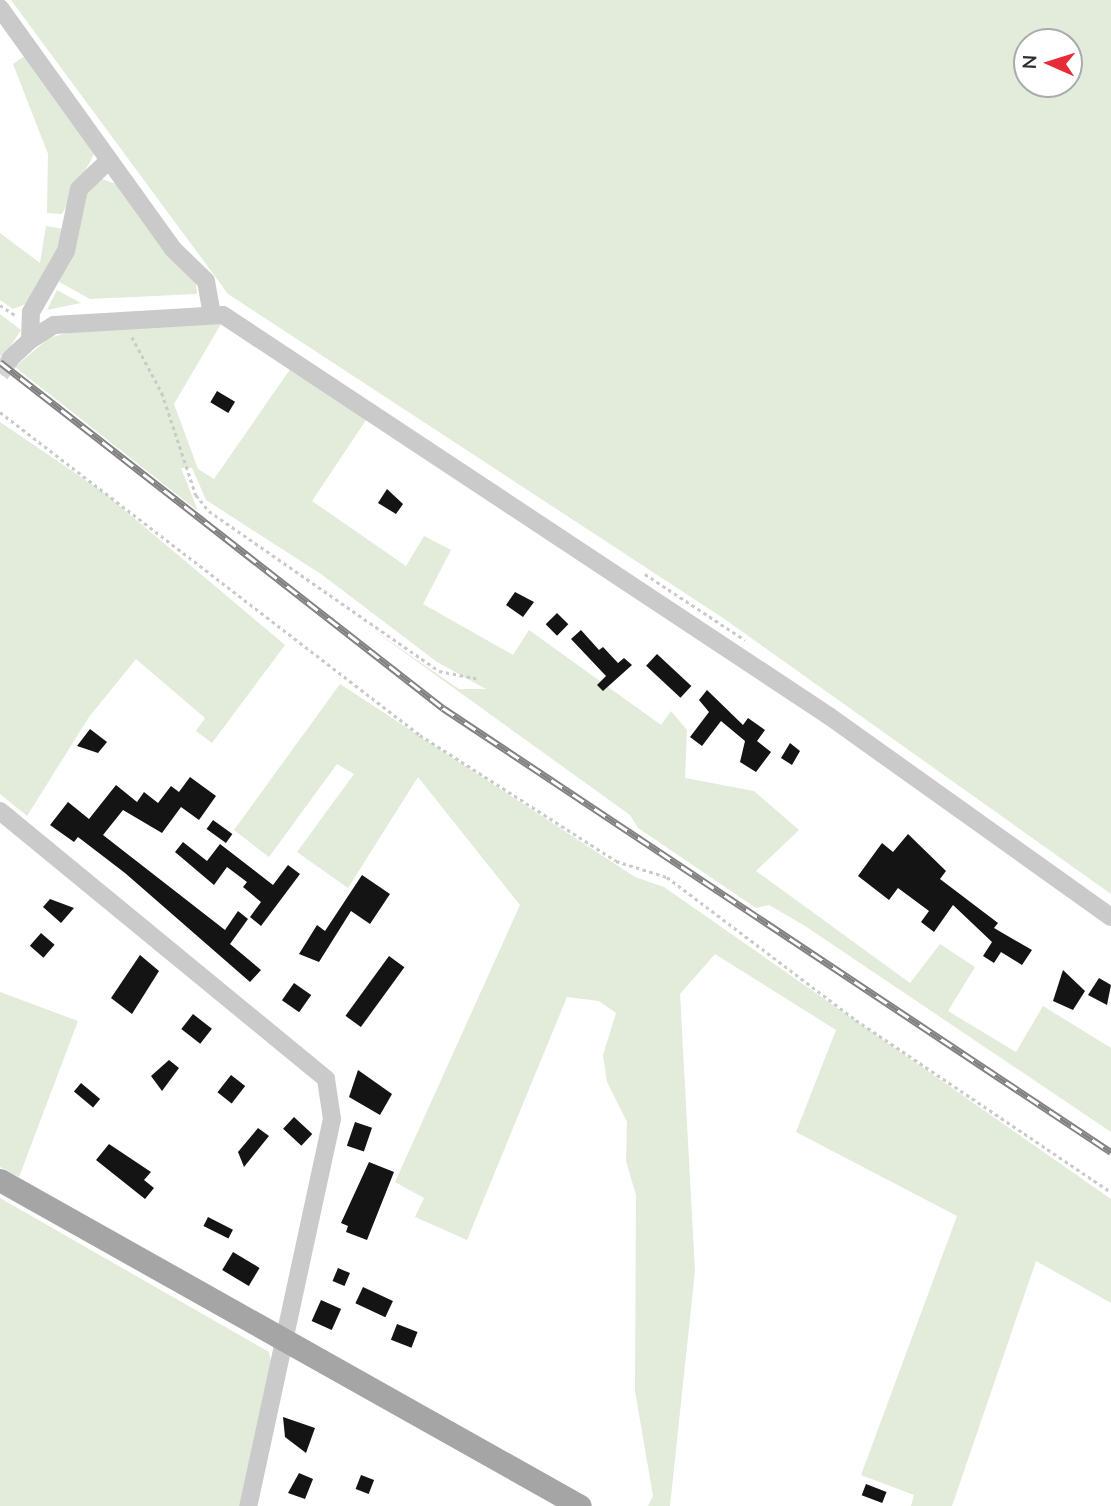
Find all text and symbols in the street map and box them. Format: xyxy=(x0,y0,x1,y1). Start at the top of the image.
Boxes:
north arrow xyxy=(1013,28,1083,98)
text: N xyxy=(1017,54,1041,70)

